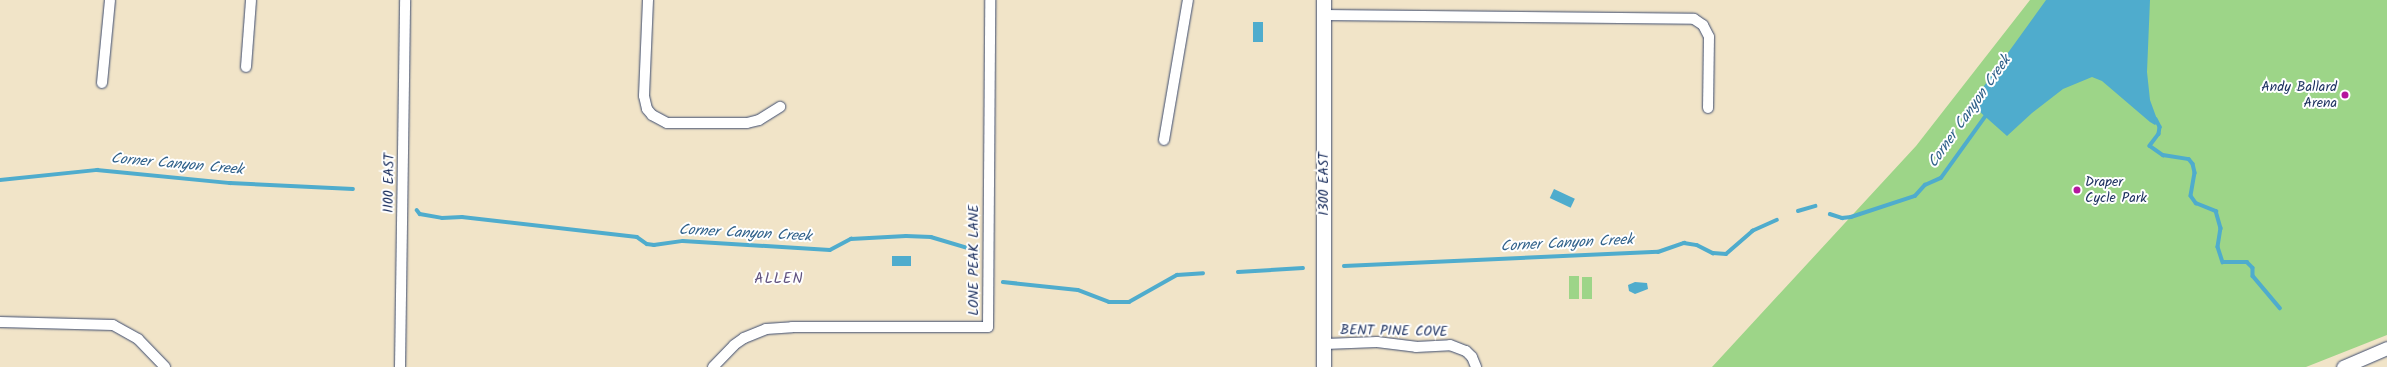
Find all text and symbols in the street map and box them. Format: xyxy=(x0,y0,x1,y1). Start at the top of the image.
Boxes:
water label: Corner Canyon Creek xyxy=(1925,52,2015,172)
place label: Andy Ballard Arena xyxy=(2261,79,2337,112)
marker: Andy Ballard Arena xyxy=(2340,90,2350,100)
water label: Corner Canyon Creek xyxy=(110,150,244,180)
street label: 1300 EAST xyxy=(1316,152,1332,216)
street label: 1100 EAST xyxy=(380,153,398,213)
place label: Draper Cycle Park xyxy=(2085,174,2147,206)
marker: Draper Cycle Park xyxy=(2072,185,2082,195)
street label: LONE PEAK LANE xyxy=(966,204,982,316)
water label: Corner Canyon Creek xyxy=(678,222,812,246)
water label: Corner Canyon Creek xyxy=(1500,232,1634,256)
district label: ALLEN xyxy=(754,271,804,289)
street label: BENT PINE COVE xyxy=(1340,322,1448,340)

